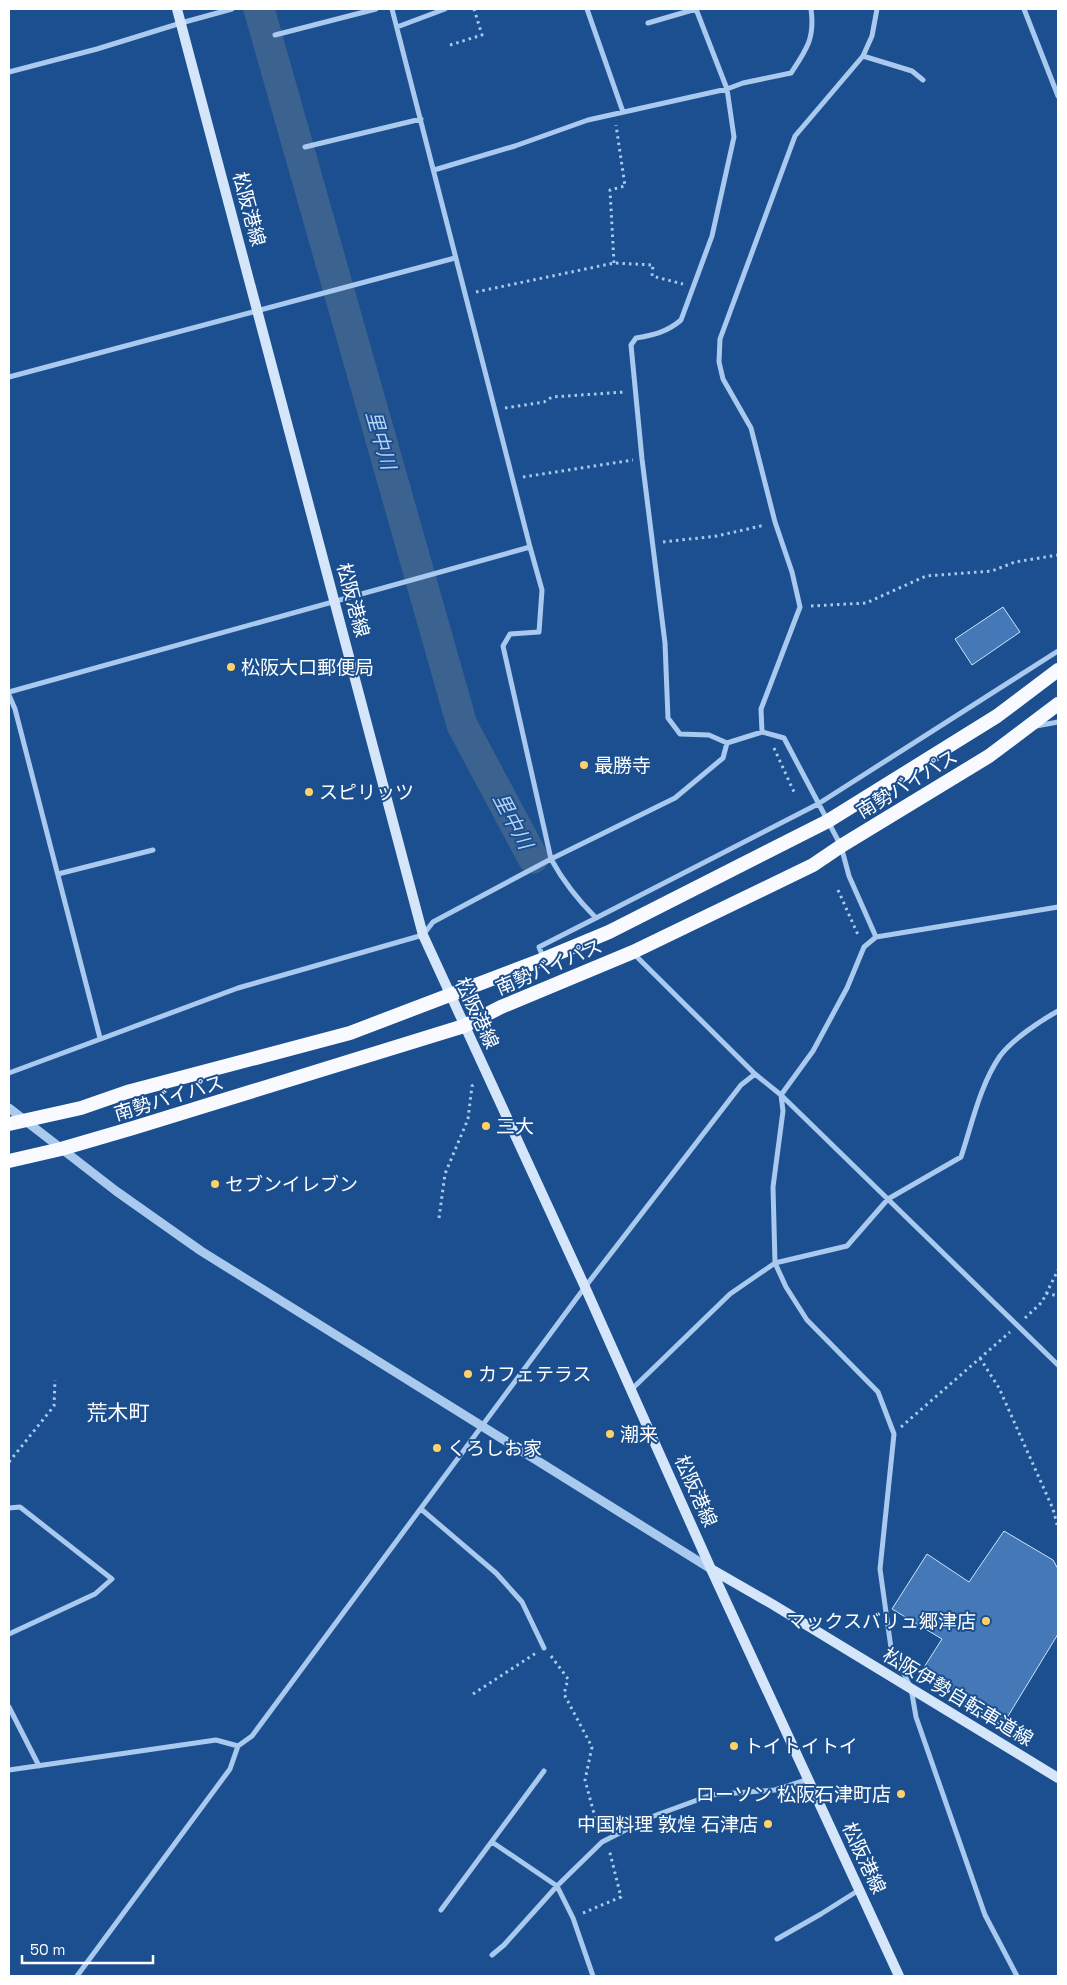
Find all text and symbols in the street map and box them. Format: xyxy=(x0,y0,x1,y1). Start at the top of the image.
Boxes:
street label: 松阪港線 xyxy=(227,169,271,249)
water label: 里中川 xyxy=(360,408,402,474)
street label: 松阪港線 xyxy=(331,560,375,640)
place label: 松阪大口郵便局 xyxy=(241,655,374,680)
marker: 松阪大口郵便局 xyxy=(225,661,237,673)
street label: 南勢バイパス xyxy=(852,744,962,824)
place label: 最勝寺 xyxy=(594,753,651,778)
marker: 最勝寺 xyxy=(578,759,590,771)
place label: スピリッツ xyxy=(319,780,414,805)
marker: スピリッツ xyxy=(303,786,315,798)
water label: 里中川 xyxy=(487,788,540,855)
street label: 南勢バイパス xyxy=(492,933,606,1001)
street label: 松阪港線 xyxy=(450,973,504,1053)
street label: 南勢バイパス xyxy=(111,1069,227,1127)
place label: 三大 xyxy=(496,1114,534,1139)
marker: 三大 xyxy=(480,1120,492,1132)
place label: セブンイレブン xyxy=(225,1172,358,1197)
marker: セブンイレブン xyxy=(209,1178,221,1190)
place label: カフェテラス xyxy=(478,1362,592,1387)
marker: カフェテラス xyxy=(462,1368,474,1380)
district label: 荒木町 xyxy=(87,1399,150,1426)
place label: 潮来 xyxy=(620,1422,658,1447)
marker: 潮来 xyxy=(604,1428,616,1440)
place label: くろしお家 xyxy=(447,1436,542,1461)
marker: くろしお家 xyxy=(431,1442,443,1454)
street label: 松阪港線 xyxy=(669,1451,723,1531)
place label: マックスバリュ郷津店 xyxy=(787,1609,976,1634)
marker: マックスバリュ郷津店 xyxy=(980,1615,992,1627)
street label: 松阪伊勢自転車道線 xyxy=(878,1642,1038,1752)
place label: トイトイトイ xyxy=(744,1734,858,1759)
marker: トイトイトイ xyxy=(728,1740,740,1752)
place label: ローソン 松阪石津町店 xyxy=(696,1782,891,1807)
marker: ローソン 松阪石津町店 xyxy=(895,1788,907,1800)
place label: 中国料理 敦煌 石津店 xyxy=(577,1812,758,1837)
marker: 中国料理 敦煌 石津店 xyxy=(762,1818,774,1830)
street label: 松阪港線 xyxy=(837,1818,891,1898)
scale bar xyxy=(22,1932,154,1964)
text: 50 m xyxy=(30,1940,65,1959)

